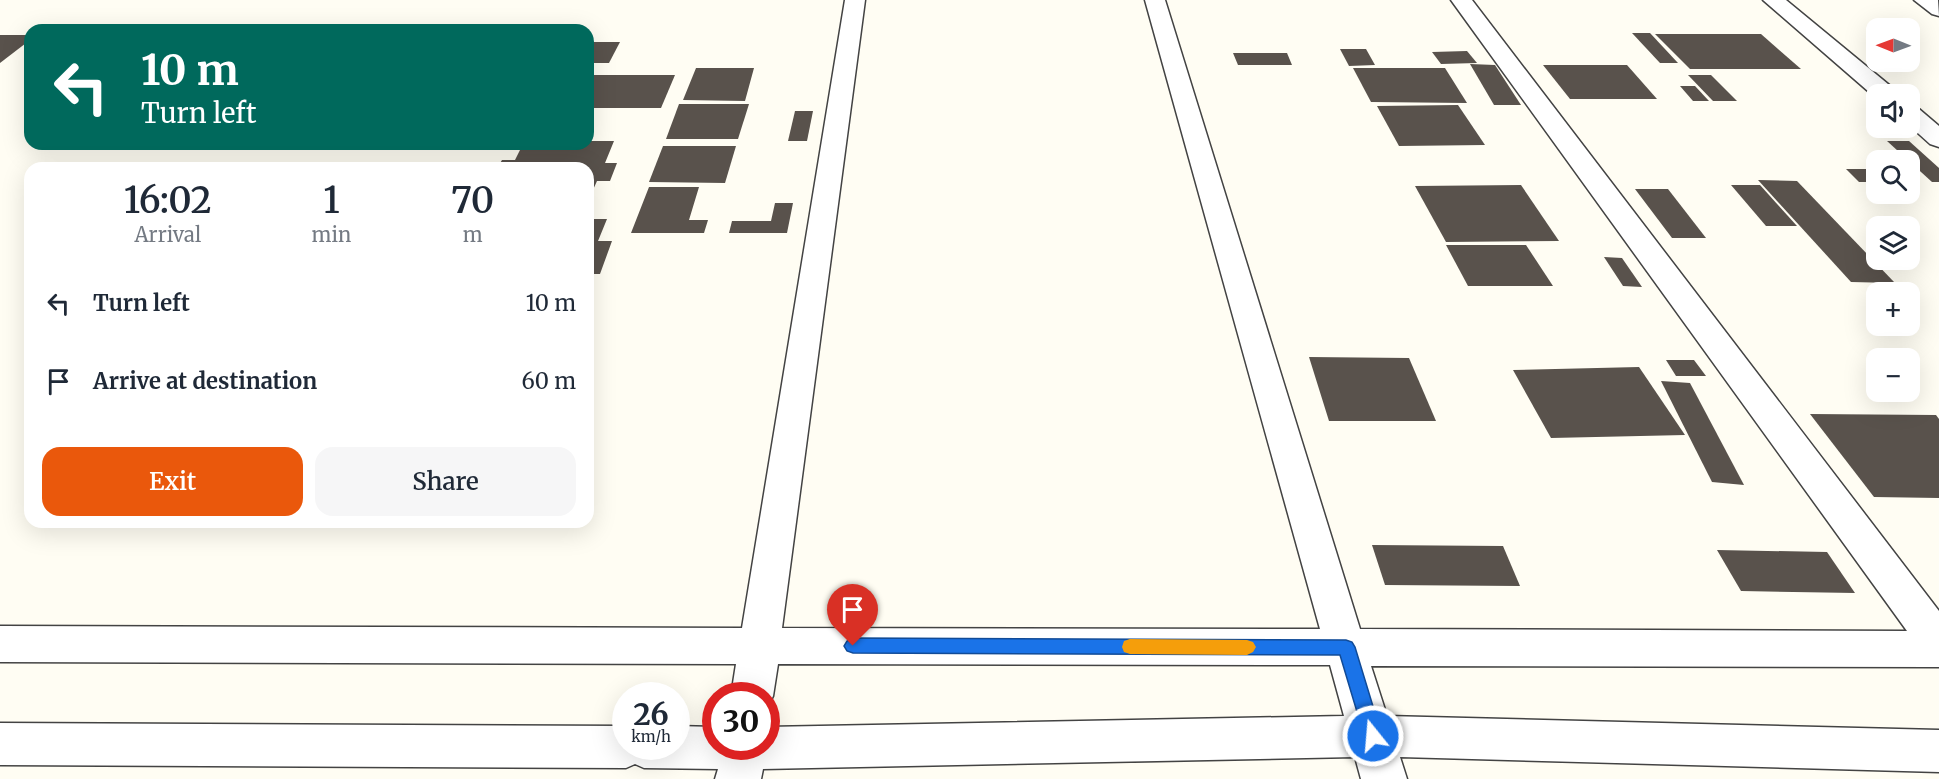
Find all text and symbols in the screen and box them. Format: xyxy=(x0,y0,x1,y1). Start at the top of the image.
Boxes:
north arrow xyxy=(1866,18,1920,72)
map controls xyxy=(1866,18,1920,402)
text: 10 m xyxy=(141,44,239,96)
icon: left xyxy=(42,48,120,126)
button: sound xyxy=(1866,84,1920,138)
text: Turn left xyxy=(141,96,256,130)
button: search xyxy=(1866,150,1920,204)
text: 16:02 xyxy=(124,178,212,223)
text: 1 xyxy=(323,178,340,223)
text: 70 xyxy=(451,178,494,223)
button: layers xyxy=(1866,216,1920,270)
text: Arrival xyxy=(134,222,201,247)
text: min xyxy=(312,222,351,247)
text: m xyxy=(463,222,483,247)
button: + xyxy=(1866,282,1920,336)
icon: left xyxy=(42,287,75,320)
text: Turn left xyxy=(93,289,190,317)
text: 10 m xyxy=(526,289,576,317)
button: − xyxy=(1866,348,1920,402)
icon: arrive xyxy=(42,365,75,398)
text: Arrive at destination xyxy=(93,367,317,395)
text: 60 m xyxy=(522,367,576,395)
button: Exit xyxy=(42,447,303,516)
button: Share xyxy=(315,447,576,516)
pin xyxy=(827,584,878,646)
icon: arrive xyxy=(836,593,869,626)
speed limit sign: 30 xyxy=(702,682,780,760)
text: 26 xyxy=(633,695,669,733)
position arrow xyxy=(1341,704,1405,768)
text: km/h xyxy=(631,727,671,746)

